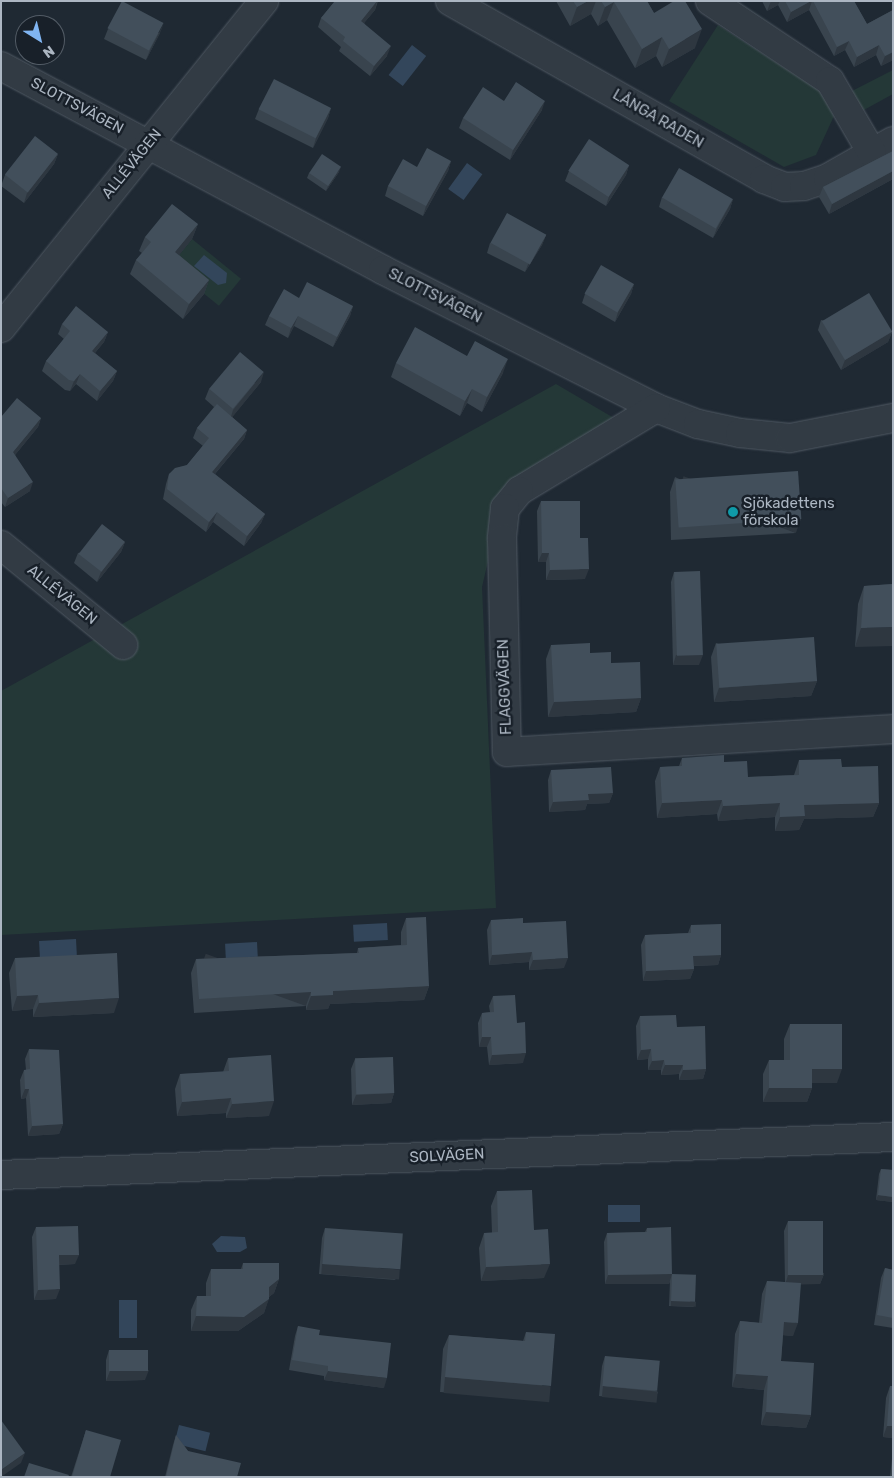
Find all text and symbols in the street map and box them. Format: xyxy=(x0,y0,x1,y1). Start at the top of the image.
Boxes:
north arrow xyxy=(15,15,65,65)
text: N xyxy=(39,42,58,62)
street label: SLOTTSVÄGEN xyxy=(28,74,126,138)
street label: LÅNGA RADEN xyxy=(609,86,707,152)
street label: ALLÉVÄGEN xyxy=(98,125,166,203)
street label: SLOTTSVÄGEN xyxy=(385,265,485,327)
place label: Sjökadettens förskola xyxy=(743,494,835,529)
marker: Sjökadettens förskola xyxy=(727,506,739,518)
street label: ALLÉVÄGEN xyxy=(23,561,101,629)
street label: FLAGGVÄGEN xyxy=(494,639,516,735)
street label: SOLVÄGEN xyxy=(409,1145,485,1167)

